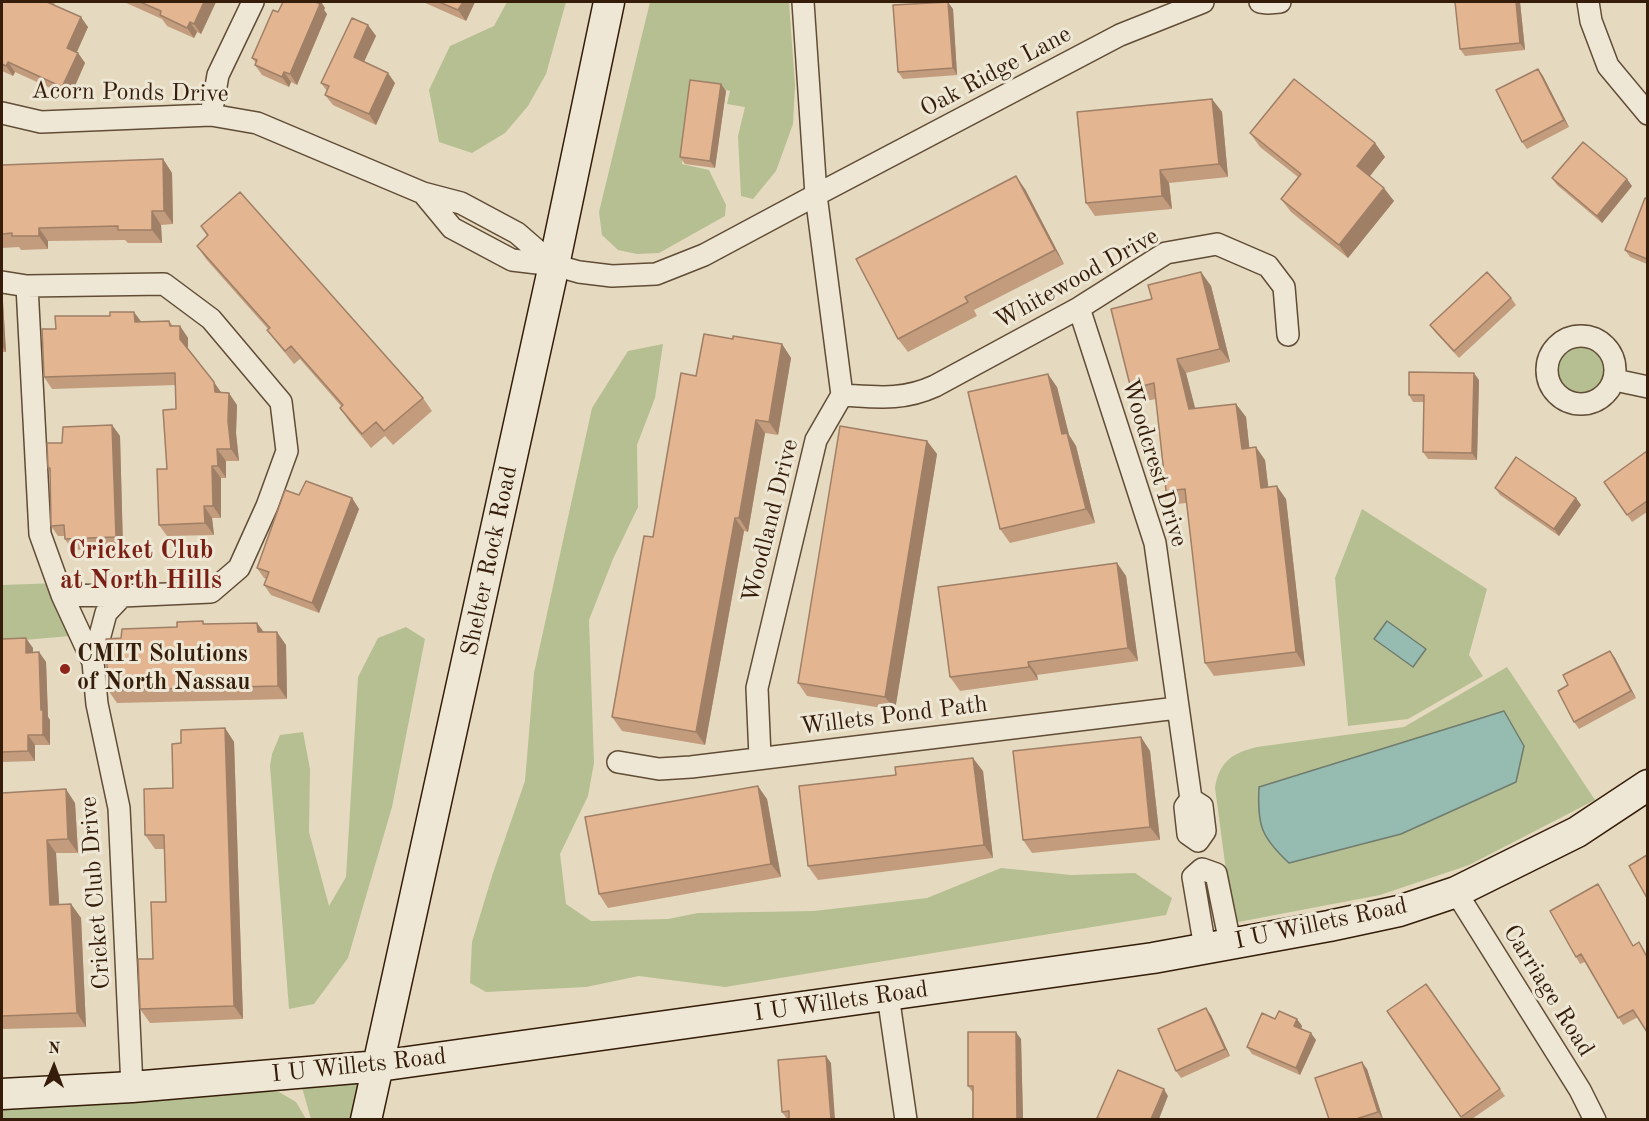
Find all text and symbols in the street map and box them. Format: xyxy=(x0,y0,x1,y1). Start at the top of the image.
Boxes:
street label: Oak Ridge Lane xyxy=(916,20,1076,124)
street label: Acorn Ponds Drive xyxy=(31,77,229,109)
street label: Whitewood Drive xyxy=(990,222,1164,336)
street label: Woodcrest Drive xyxy=(1115,375,1193,551)
street label: Woodland Drive xyxy=(737,436,805,606)
street label: Shelter Rock Road xyxy=(456,463,524,659)
district label: Cricket Club at North Hills xyxy=(60,535,222,596)
place label: CMIT Solutions of North Nassau xyxy=(77,641,251,697)
marker: CMIT Solutions of North Nassau xyxy=(58,662,72,676)
street label: Willets Pond Path xyxy=(799,690,989,742)
street label: Cricket Club Drive xyxy=(75,795,117,991)
street label: I U Willets Road xyxy=(1232,892,1410,956)
street label: Carriage Road xyxy=(1496,920,1600,1062)
street label: I U Willets Road xyxy=(752,976,930,1028)
north arrow xyxy=(24,1037,84,1097)
text: N xyxy=(48,1041,61,1057)
street label: I U Willets Road xyxy=(270,1042,448,1090)

